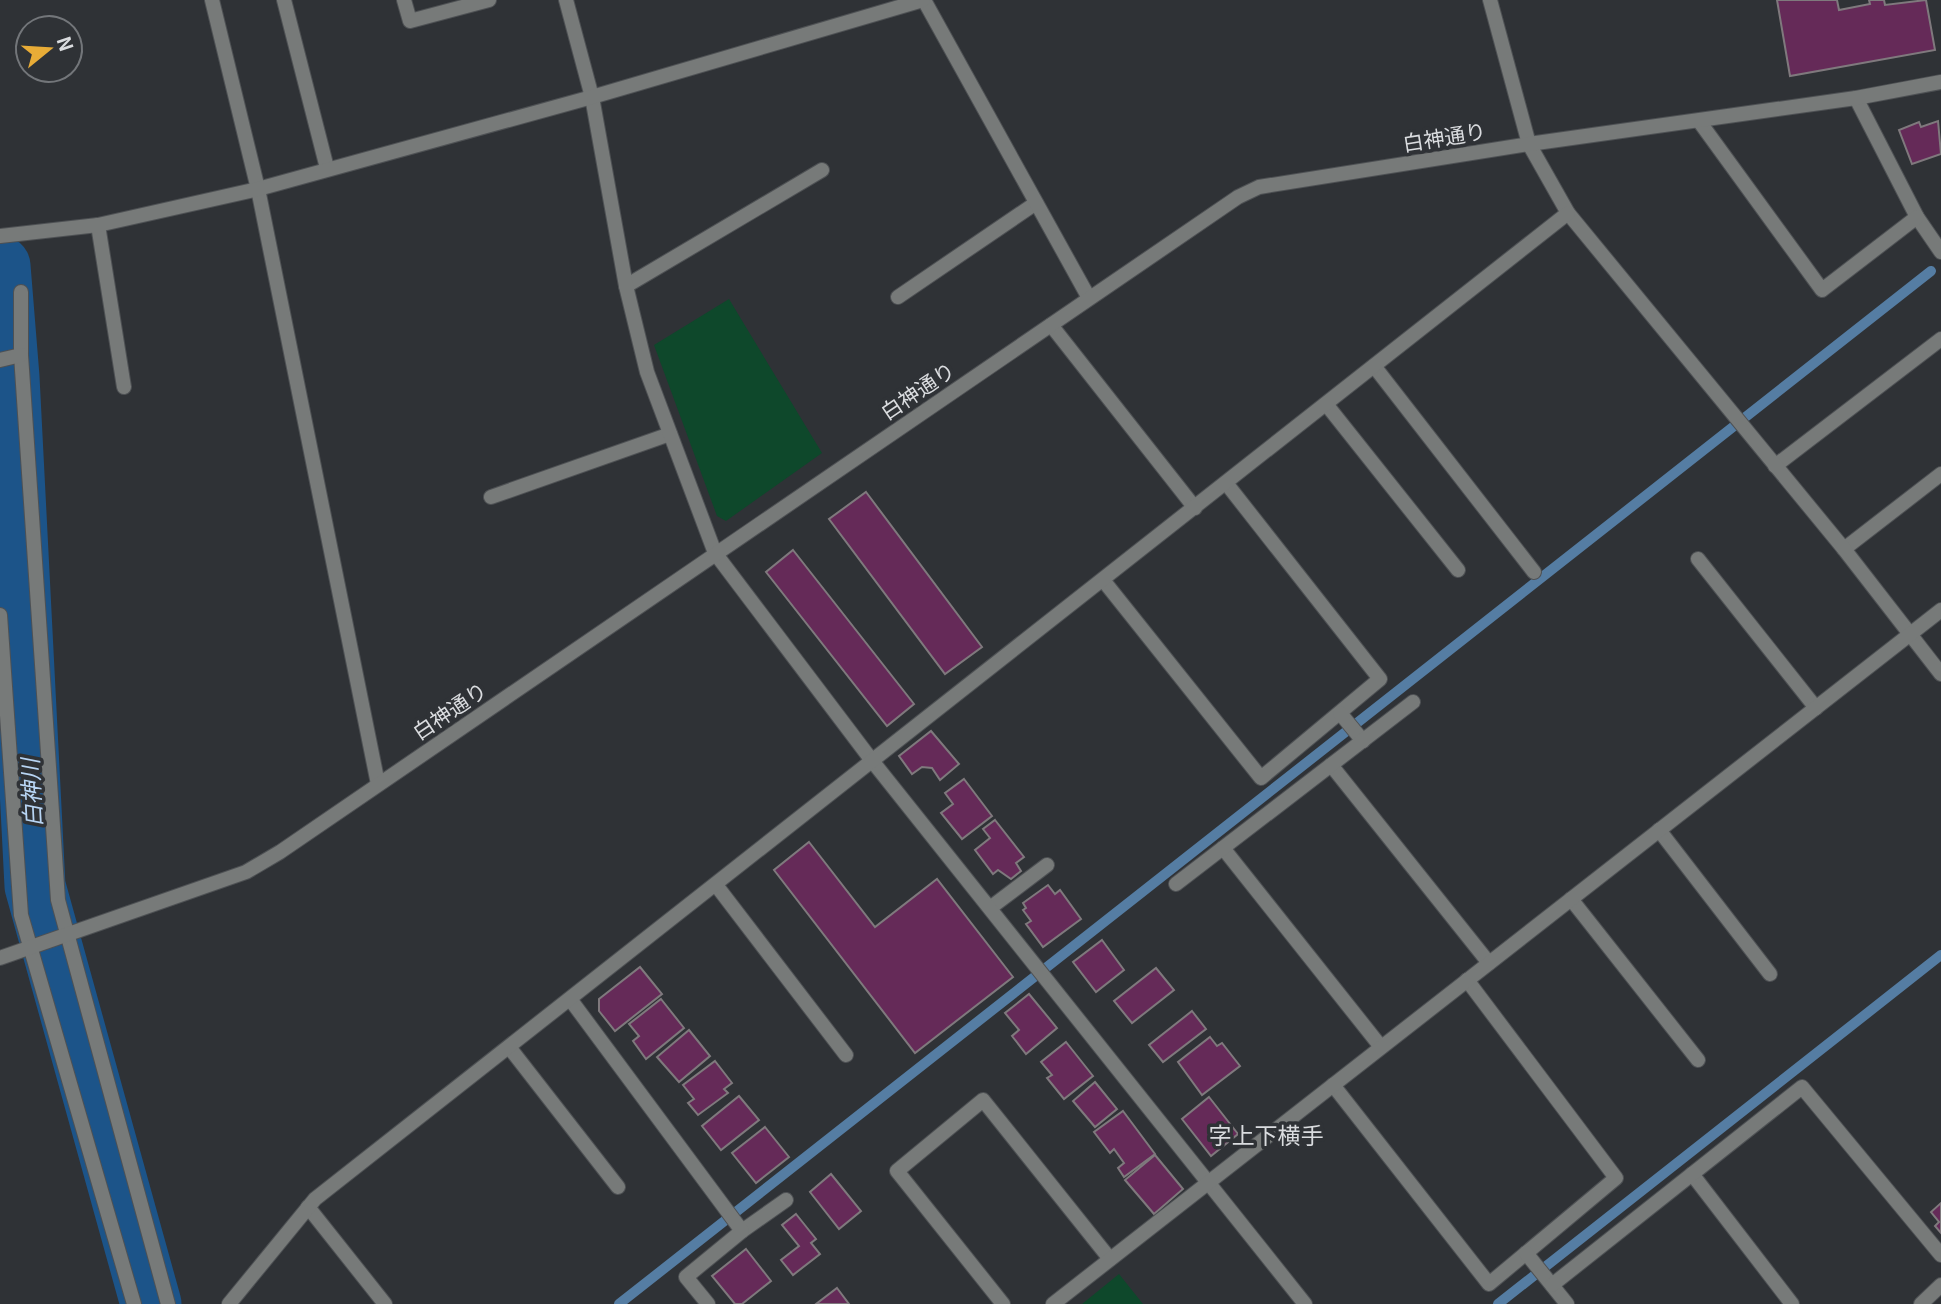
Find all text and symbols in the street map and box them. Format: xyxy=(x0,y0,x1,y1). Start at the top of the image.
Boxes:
north arrow xyxy=(14,14,84,84)
text: N xyxy=(52,32,82,54)
street label: 白神通り xyxy=(1400,115,1488,157)
street label: 白神通り xyxy=(874,354,960,426)
street label: 白神通り xyxy=(406,674,492,746)
water label: 白神川 xyxy=(11,755,49,828)
district label: 字上下横手 xyxy=(1209,1117,1324,1151)

